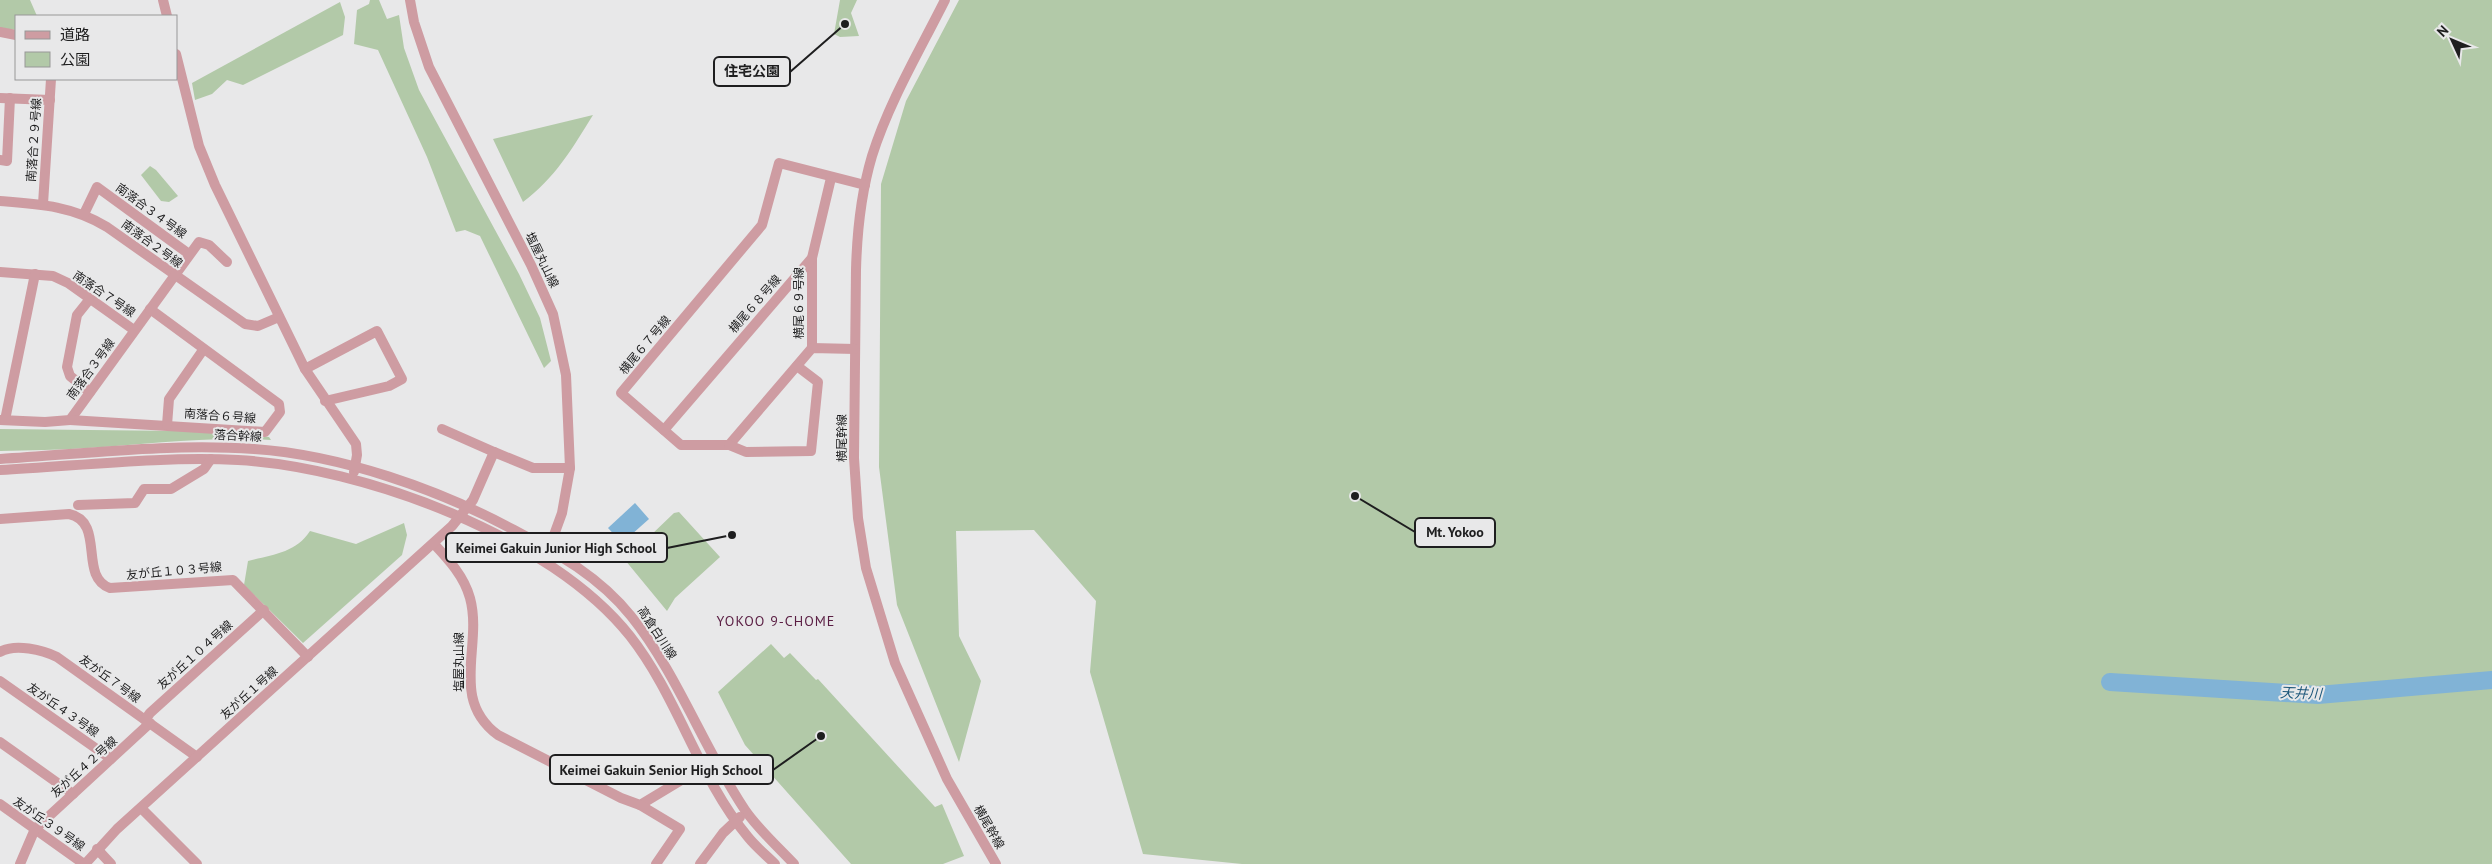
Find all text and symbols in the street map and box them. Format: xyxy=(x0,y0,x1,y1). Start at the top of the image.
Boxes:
legend xyxy=(15,15,178,80)
north arrow xyxy=(2427,15,2477,65)
text: N xyxy=(2433,21,2452,41)
text: 道路 xyxy=(60,25,90,44)
text: 公園 xyxy=(60,50,90,69)
callout: 住宅公園 xyxy=(714,57,790,86)
text: 住宅公園 xyxy=(724,62,780,80)
street label: 南落合２９号線 xyxy=(23,98,44,182)
street label: 南落合３４号線 xyxy=(113,180,190,241)
street label: 南落合２号線 xyxy=(119,216,186,271)
street label: 塩屋丸山線 xyxy=(523,230,562,290)
street label: 南落合７号線 xyxy=(70,267,138,320)
street label: 横尾６９号線 xyxy=(791,267,806,339)
street label: 横尾６８号線 xyxy=(725,272,784,336)
street label: 横尾６７号線 xyxy=(616,312,674,377)
street label: 南落合３号線 xyxy=(63,335,118,402)
street label: 南落合６号線 xyxy=(184,406,256,425)
street label: 横尾幹線 xyxy=(834,414,849,462)
street label: 落合幹線 xyxy=(214,427,262,444)
callout: Mt. Yokoo xyxy=(1415,518,1495,547)
text: Mt. Yokoo xyxy=(1426,523,1484,541)
callout: Keimei Gakuin Junior High School xyxy=(446,533,667,562)
text: Keimei Gakuin Junior High School xyxy=(456,539,657,557)
street label: 友が丘１０３号線 xyxy=(125,559,222,582)
street label: 高倉白川線 xyxy=(635,603,680,662)
district label: YOKOO 9-CHOME xyxy=(717,612,835,630)
street label: 友が丘１０４号線 xyxy=(154,617,235,692)
street label: 塩屋丸山線 xyxy=(451,632,466,692)
street label: 友が丘７号線 xyxy=(77,651,144,706)
street label: 友が丘１号線 xyxy=(217,663,280,722)
street label: 友が丘４３号線 xyxy=(25,679,102,740)
water label: 天井川 xyxy=(2280,683,2324,703)
street label: 友が丘４２号線 xyxy=(47,733,120,800)
callout: Keimei Gakuin Senior High School xyxy=(550,755,773,784)
text: Keimei Gakuin Senior High School xyxy=(560,761,763,779)
street label: 友が丘３９号線 xyxy=(11,793,88,854)
street label: 横尾幹線 xyxy=(971,802,1008,851)

